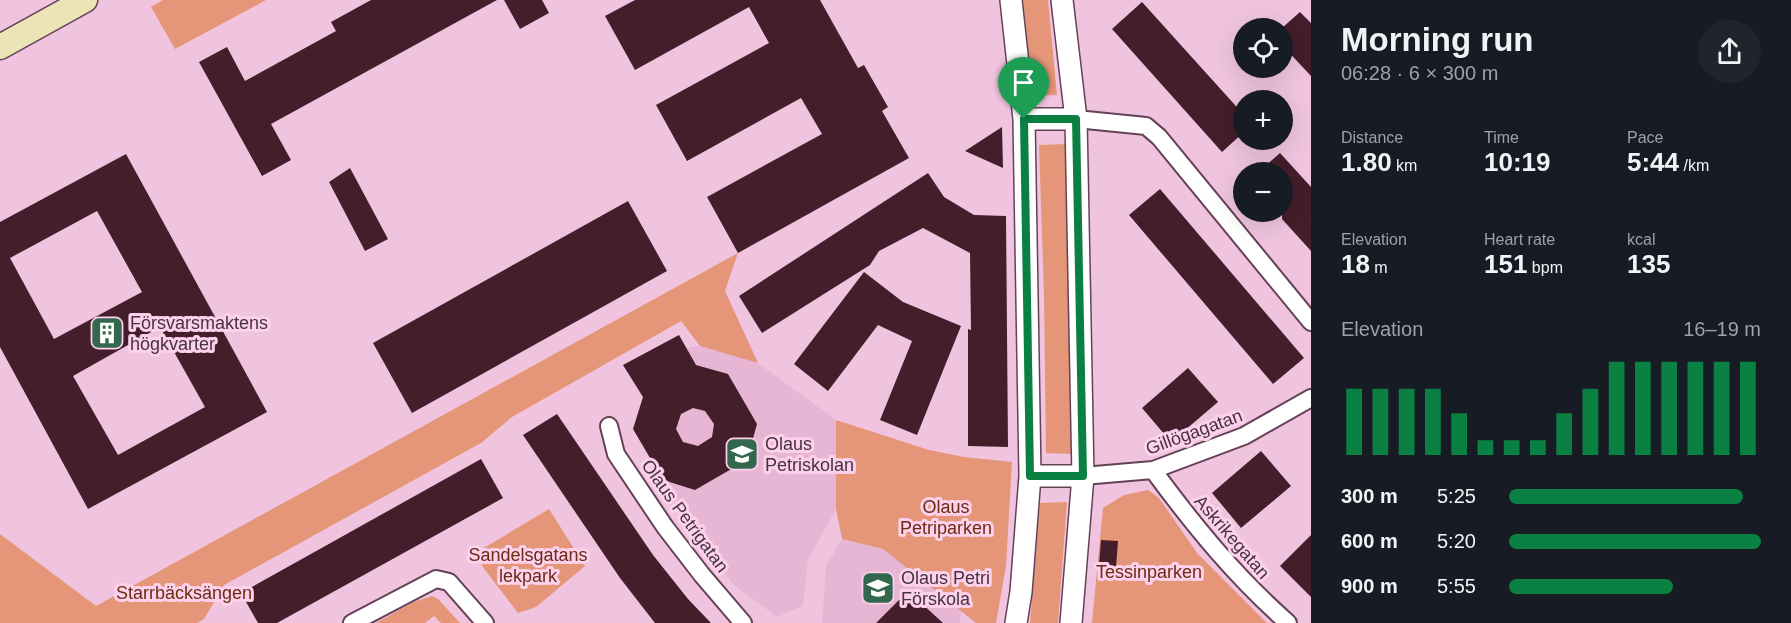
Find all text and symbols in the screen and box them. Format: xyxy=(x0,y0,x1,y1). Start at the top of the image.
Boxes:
map controls xyxy=(1233,18,1293,222)
button: locate xyxy=(1233,18,1293,78)
button: share xyxy=(1698,20,1761,83)
text: Morning run xyxy=(1341,21,1533,58)
pin xyxy=(998,57,1049,119)
text: 06:28 · 6 × 300 m xyxy=(1341,62,1498,84)
icon: arrive xyxy=(1007,66,1040,99)
button: + xyxy=(1233,90,1293,150)
text: Distance xyxy=(1341,129,1403,146)
text: Time xyxy=(1484,129,1519,146)
text: Pace xyxy=(1627,129,1663,146)
text: 1.80 xyxy=(1341,147,1392,177)
text: 10:19 xyxy=(1484,147,1551,177)
text: 5:44 xyxy=(1627,147,1679,177)
text: km xyxy=(1392,157,1417,174)
text: /km xyxy=(1679,157,1709,174)
button: − xyxy=(1233,162,1293,222)
text: Elevation xyxy=(1341,231,1407,248)
text: Heart rate xyxy=(1484,231,1555,248)
text: kcal xyxy=(1627,231,1655,248)
text: 18 xyxy=(1341,249,1370,279)
text: 151 xyxy=(1484,249,1527,279)
text: 135 xyxy=(1627,249,1670,279)
text: m xyxy=(1370,259,1388,276)
text: bpm xyxy=(1527,259,1563,276)
place label: Försvarsmaktens högkvarter xyxy=(130,313,268,354)
building icon: Försvarsmaktens högkvarter xyxy=(89,315,125,351)
text: Elevation xyxy=(1341,318,1423,340)
text: 16–19 m xyxy=(1683,318,1761,340)
street label: Gillögagatan xyxy=(1143,405,1245,459)
place label: Olaus Petriskolan xyxy=(765,434,854,475)
school or university icon: Olaus Petriskolan xyxy=(724,436,760,472)
street label: Olaus Petrigatan xyxy=(638,456,732,576)
text: 300 m xyxy=(1341,485,1398,507)
text: 5:25 xyxy=(1437,485,1476,507)
street label: Askrikegatan xyxy=(1190,491,1274,583)
park label: Olaus Petriparken xyxy=(900,497,992,538)
text: 600 m xyxy=(1341,530,1398,552)
text: 5:20 xyxy=(1437,530,1476,552)
park label: Sandelsgatans lekpark xyxy=(468,545,588,586)
park label: Tessinparken xyxy=(1096,562,1202,582)
place label: Olaus Petri Förskola xyxy=(901,568,990,609)
school or university icon: Olaus Petri Förskola xyxy=(860,570,896,606)
text: 900 m xyxy=(1341,575,1398,597)
text: 5:55 xyxy=(1437,575,1476,597)
park label: Starrbäcksängen xyxy=(116,583,252,603)

